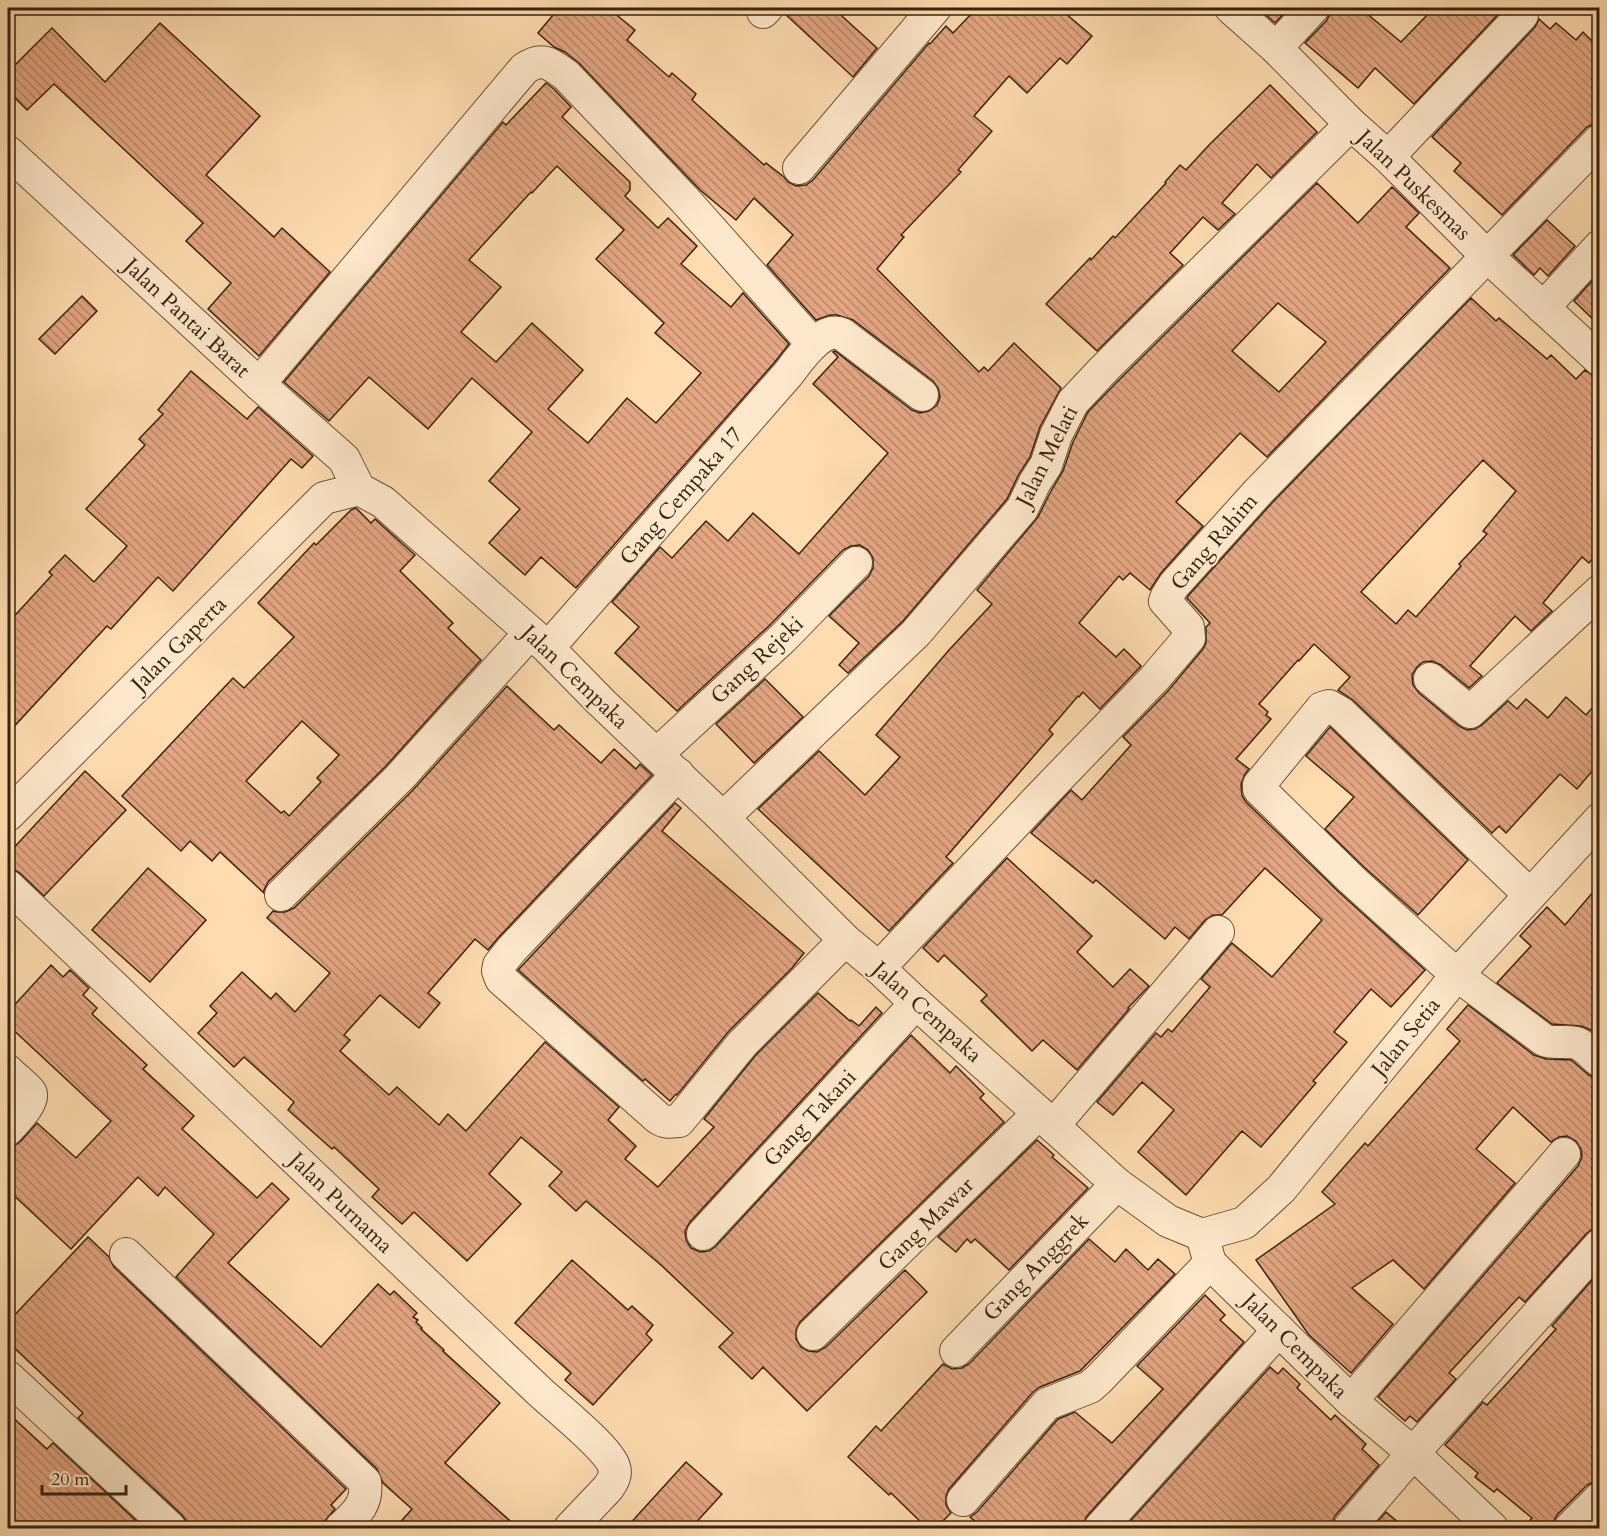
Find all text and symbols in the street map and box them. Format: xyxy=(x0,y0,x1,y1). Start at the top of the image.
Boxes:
street label: Jalan Puskesmas xyxy=(1348,121,1477,247)
street label: Jalan Pantai Barat xyxy=(115,249,257,385)
street label: Jalan Melati xyxy=(1007,400,1085,514)
street label: Gang Cempaka 17 xyxy=(613,420,749,572)
street label: Gang Rahim xyxy=(1164,487,1265,597)
street label: Jalan Gaperta xyxy=(123,589,234,700)
street label: Gang Rejeki xyxy=(704,609,810,711)
street label: Jalan Cempaka xyxy=(513,616,636,736)
street label: Jalan Cempaka xyxy=(863,953,989,1070)
street label: Jalan Setia xyxy=(1363,991,1448,1085)
street label: Gang Takani xyxy=(757,1063,863,1173)
street label: Jalan Purnama xyxy=(280,1144,400,1261)
street label: Gang Mawar xyxy=(871,1170,981,1278)
street label: Gang Anggrek xyxy=(976,1206,1096,1328)
street label: Jalan Cempaka xyxy=(1233,1284,1355,1406)
scale bar xyxy=(42,1458,126,1496)
text: 20 m xyxy=(51,1467,90,1492)

